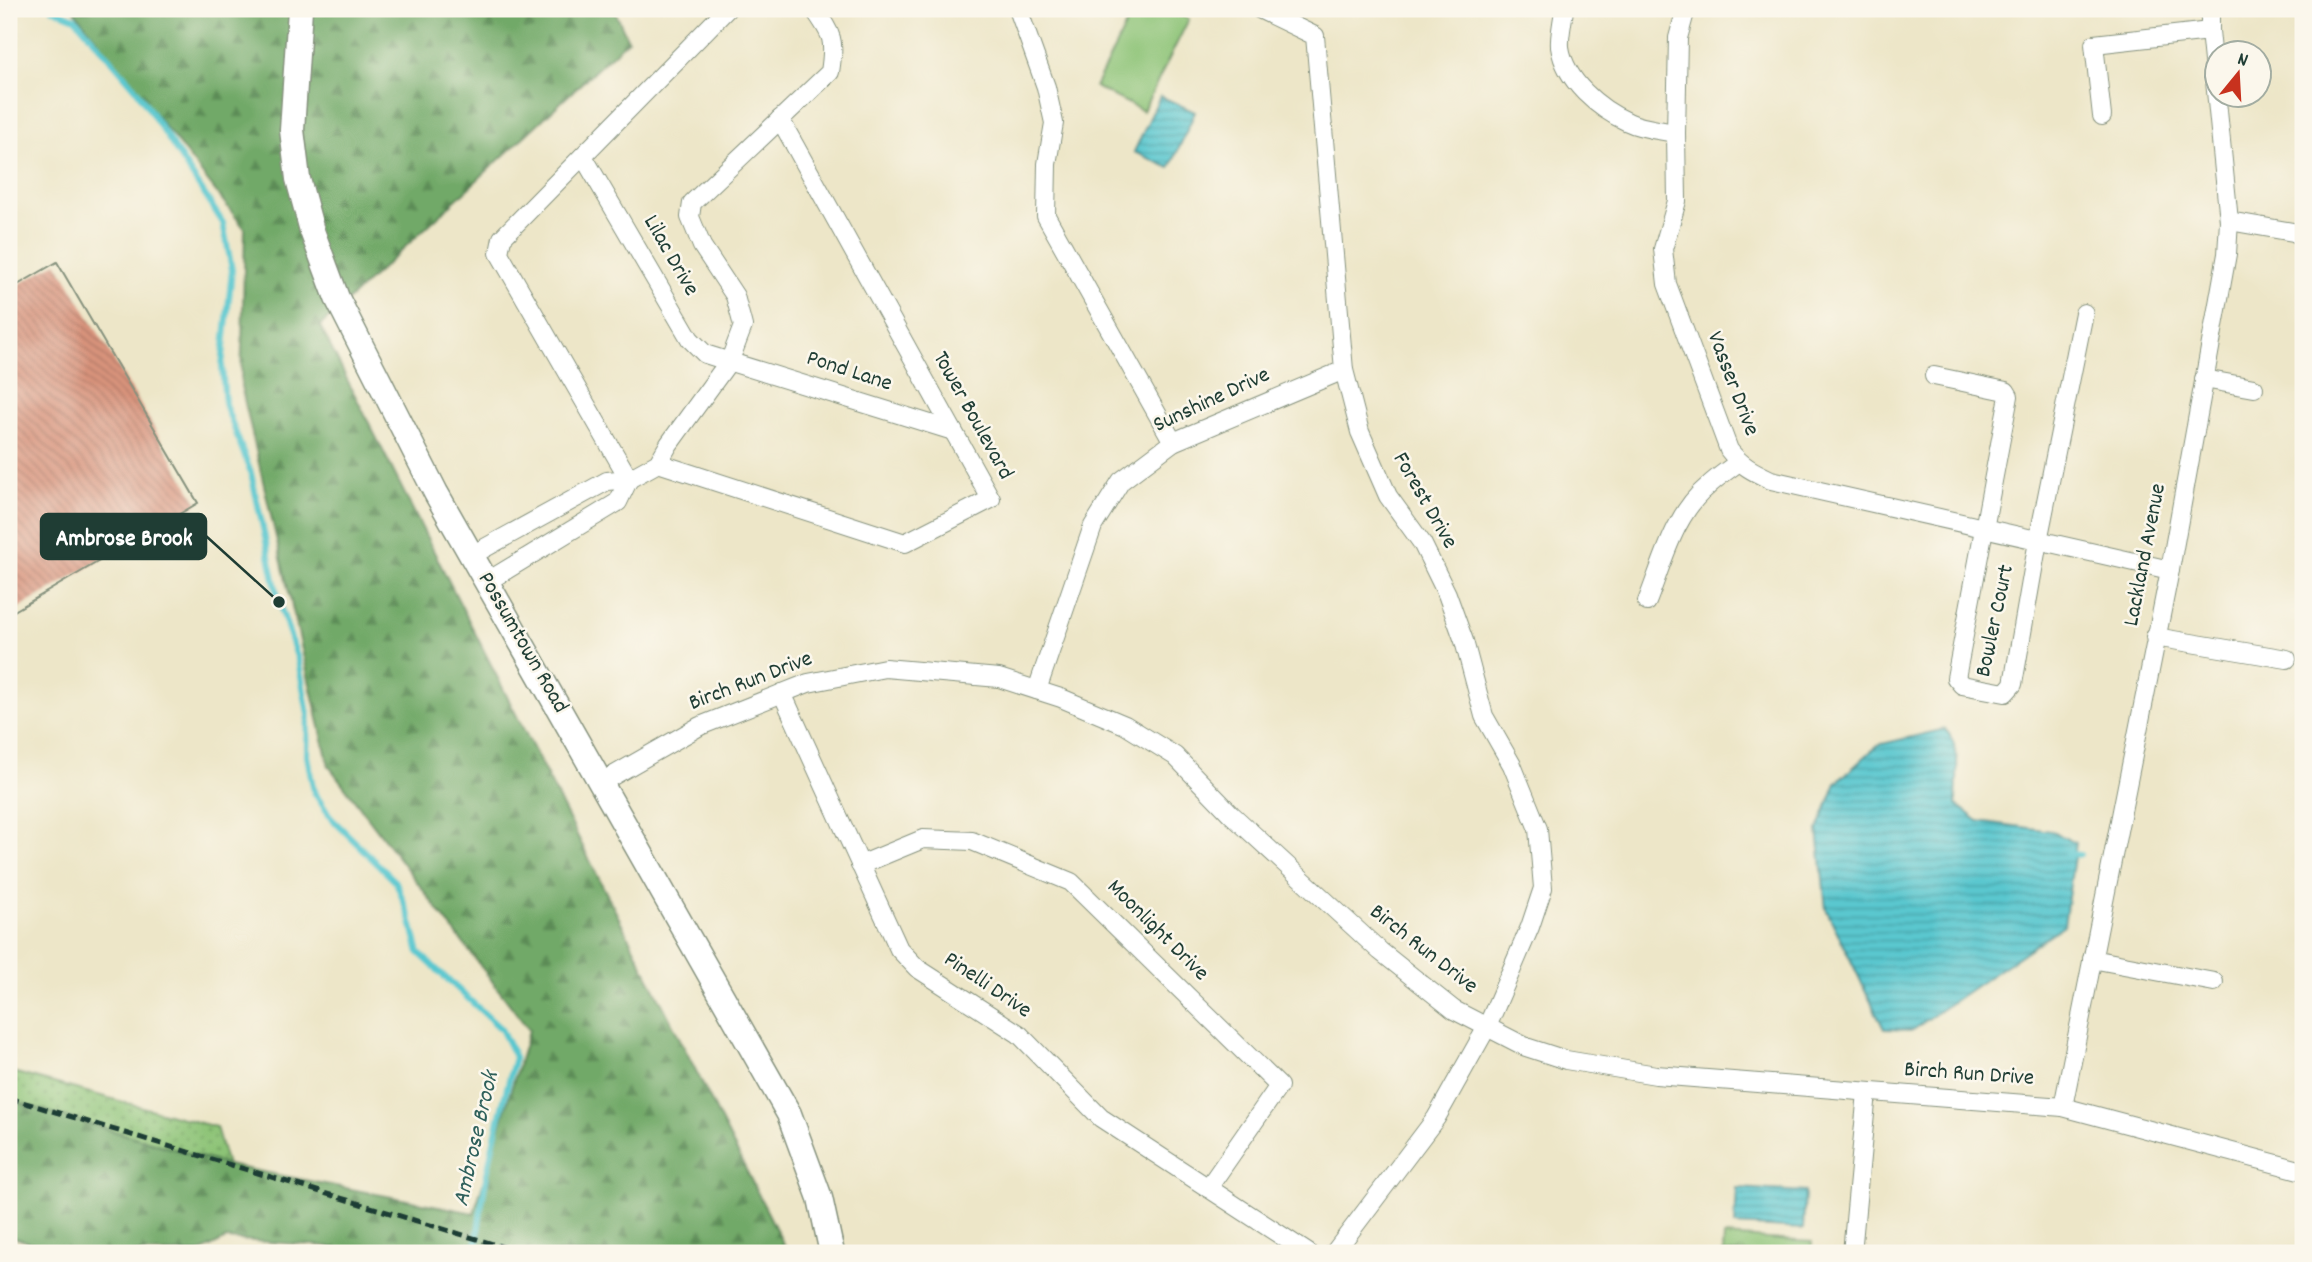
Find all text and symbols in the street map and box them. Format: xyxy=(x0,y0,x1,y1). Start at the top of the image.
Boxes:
north arrow xyxy=(2204,38,2274,108)
text: N xyxy=(2234,47,2251,75)
street label: Lilac Drive xyxy=(634,209,706,303)
street label: Vasser Drive xyxy=(1697,327,1767,441)
street label: Pond Lane xyxy=(802,343,896,401)
street label: Tower Boulevard xyxy=(923,346,1021,486)
street label: Sunshine Drive xyxy=(1148,360,1276,442)
street label: Forest Drive xyxy=(1383,446,1465,556)
street label: Lackland Avenue xyxy=(2116,481,2176,629)
callout: Ambrose Brook xyxy=(41,514,206,559)
text: Ambrose Brook xyxy=(55,523,193,557)
street label: Bowler Court xyxy=(1968,562,2024,680)
street label: Possumtown Road xyxy=(468,566,576,720)
street label: Birch Run Drive xyxy=(684,643,818,721)
street label: Moonlight Drive xyxy=(1098,872,1216,990)
street label: Birch Run Drive xyxy=(1362,897,1484,1003)
street label: Pinelli Drive xyxy=(936,944,1038,1028)
street label: Birch Run Drive xyxy=(1903,1054,2035,1096)
water label: Ambrose Brook xyxy=(445,1066,509,1210)

